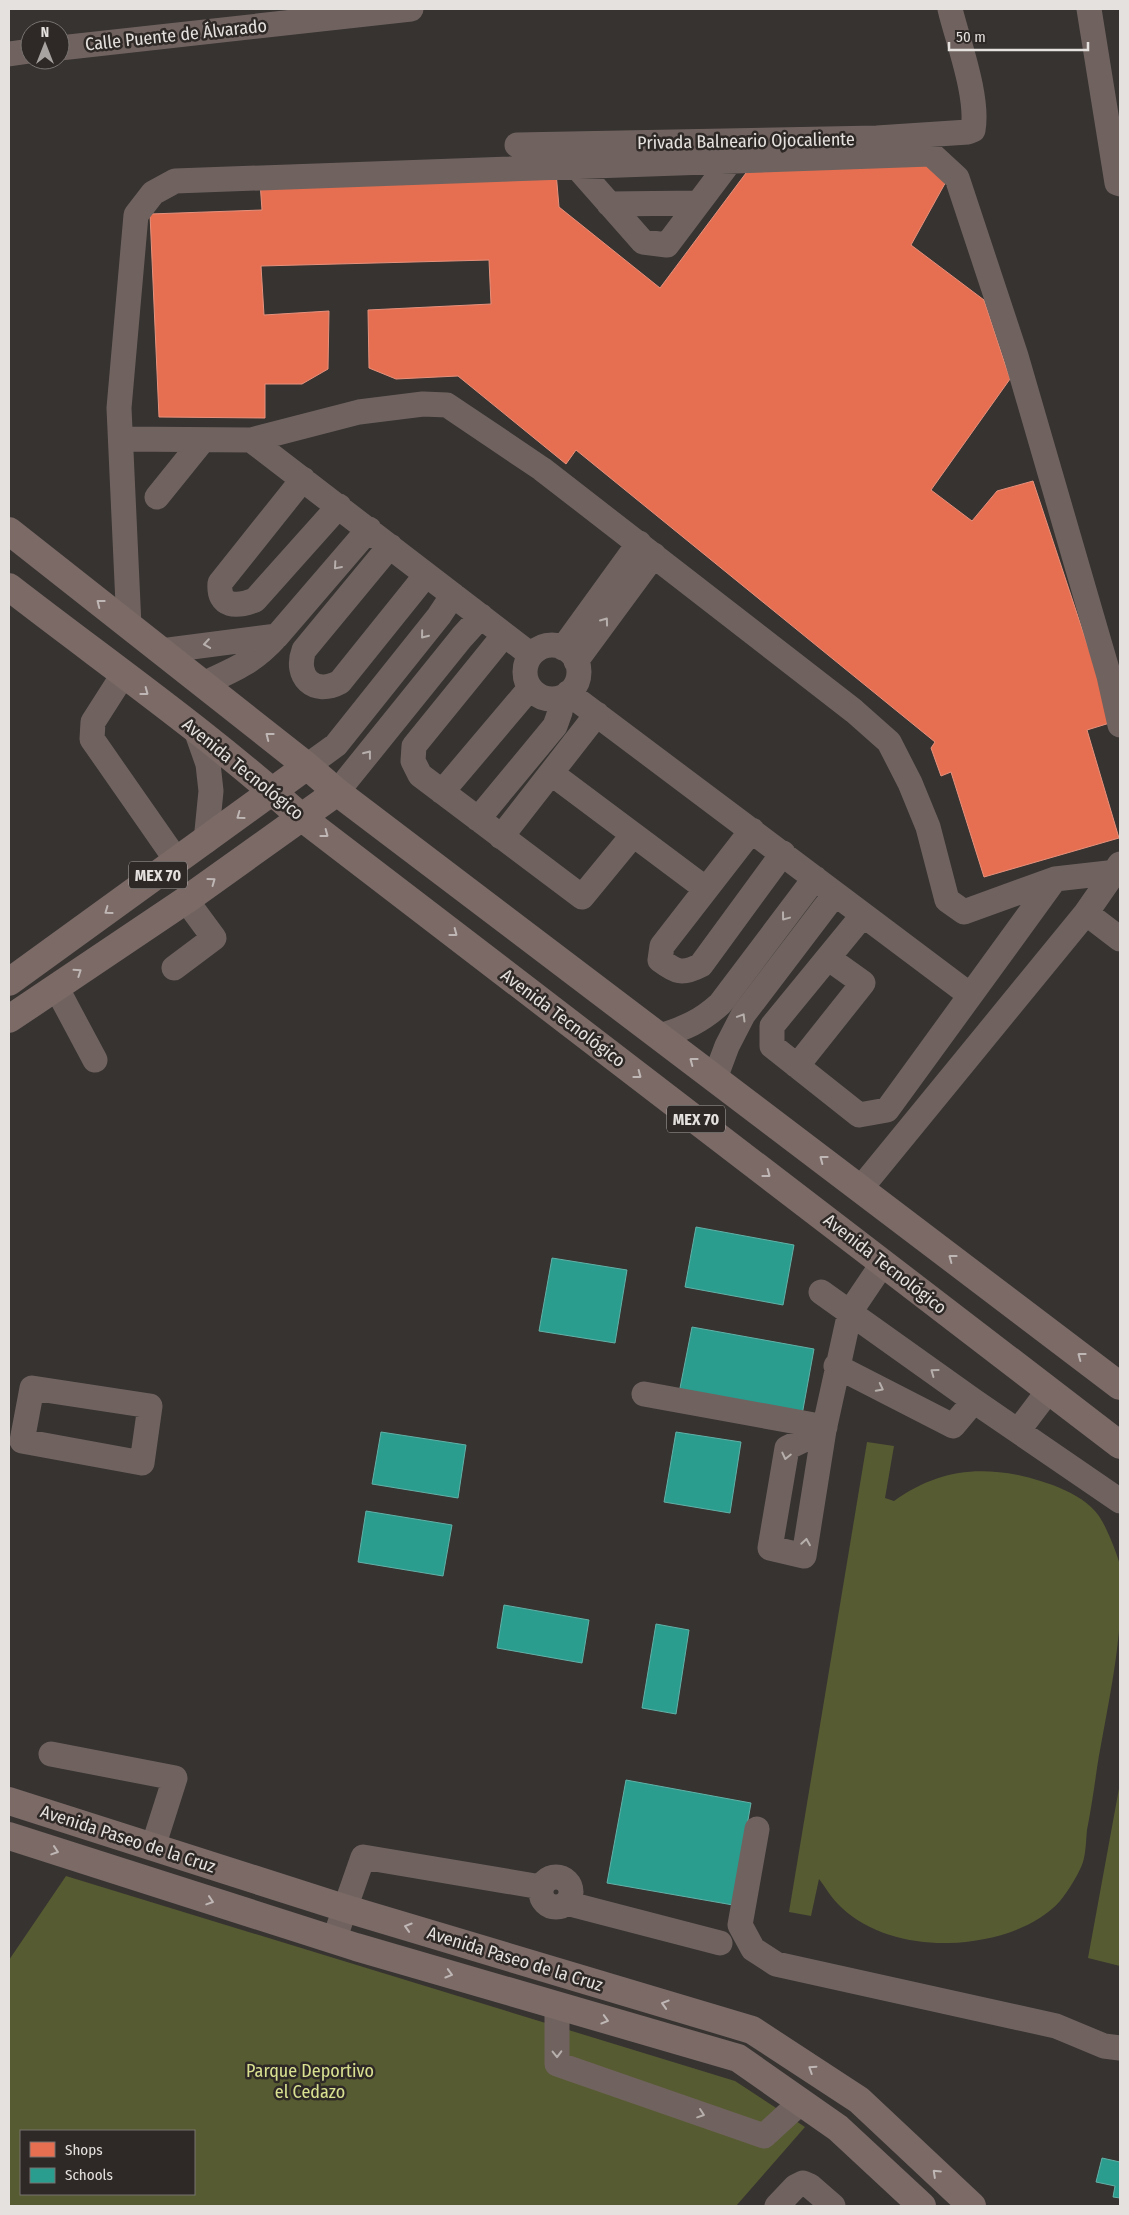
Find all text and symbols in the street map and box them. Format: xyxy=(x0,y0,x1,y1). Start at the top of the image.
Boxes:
street label: Calle Puente de Álvarado xyxy=(84,14,268,55)
north arrow xyxy=(20,20,70,70)
scale bar xyxy=(949,20,1088,52)
text: N xyxy=(41,24,49,41)
text: 50 m xyxy=(956,28,986,46)
street label: Privada Balneario Ojocaliente xyxy=(637,128,855,154)
one-way arrow xyxy=(334,561,343,570)
one-way arrow xyxy=(97,600,106,609)
one-way arrow xyxy=(599,618,607,627)
one-way arrow xyxy=(420,629,429,638)
one-way arrow xyxy=(203,638,212,648)
one-way arrow xyxy=(139,686,148,694)
street label: Avenida Tecnológico xyxy=(178,713,308,825)
one-way arrow xyxy=(266,734,275,742)
one-way arrow xyxy=(362,751,371,760)
one-way arrow xyxy=(236,810,246,819)
one-way arrow xyxy=(319,829,328,837)
road number: MEX 70 xyxy=(129,862,187,888)
one-way arrow xyxy=(206,878,216,887)
one-way arrow xyxy=(104,905,114,914)
one-way arrow xyxy=(783,911,791,920)
one-way arrow xyxy=(448,928,457,936)
street label: Avenida Tecnológico xyxy=(497,964,629,1072)
one-way arrow xyxy=(72,969,82,978)
one-way arrow xyxy=(736,1014,746,1023)
one-way arrow xyxy=(689,1058,699,1067)
one-way arrow xyxy=(632,1069,641,1077)
road number: MEX 70 xyxy=(667,1106,725,1132)
one-way arrow xyxy=(820,1157,829,1165)
one-way arrow xyxy=(761,1168,770,1176)
street label: Avenida Tecnológico xyxy=(819,1209,951,1319)
one-way arrow xyxy=(949,1255,958,1263)
one-way arrow xyxy=(1077,1353,1087,1362)
one-way arrow xyxy=(931,1370,940,1378)
one-way arrow xyxy=(875,1382,884,1392)
one-way arrow xyxy=(782,1452,792,1460)
one-way arrow xyxy=(801,1538,811,1546)
street label: Avenida Paseo de la Cruz xyxy=(38,1800,218,1878)
one-way arrow xyxy=(50,1845,59,1855)
one-way arrow xyxy=(205,1895,214,1905)
street label: Avenida Paseo de la Cruz xyxy=(424,1922,606,1996)
one-way arrow xyxy=(405,1923,413,1933)
one-way arrow xyxy=(444,1969,452,1979)
one-way arrow xyxy=(661,2000,669,2010)
one-way arrow xyxy=(600,2014,608,2024)
one-way arrow xyxy=(552,2051,562,2059)
park label: Parque Deportivo el Cedazo xyxy=(246,2060,374,2103)
one-way arrow xyxy=(808,2066,817,2076)
one-way arrow xyxy=(696,2109,705,2119)
legend xyxy=(20,2130,195,2195)
text: Shops xyxy=(65,2141,103,2159)
text: Schools xyxy=(65,2166,113,2184)
one-way arrow xyxy=(933,2170,942,2179)

